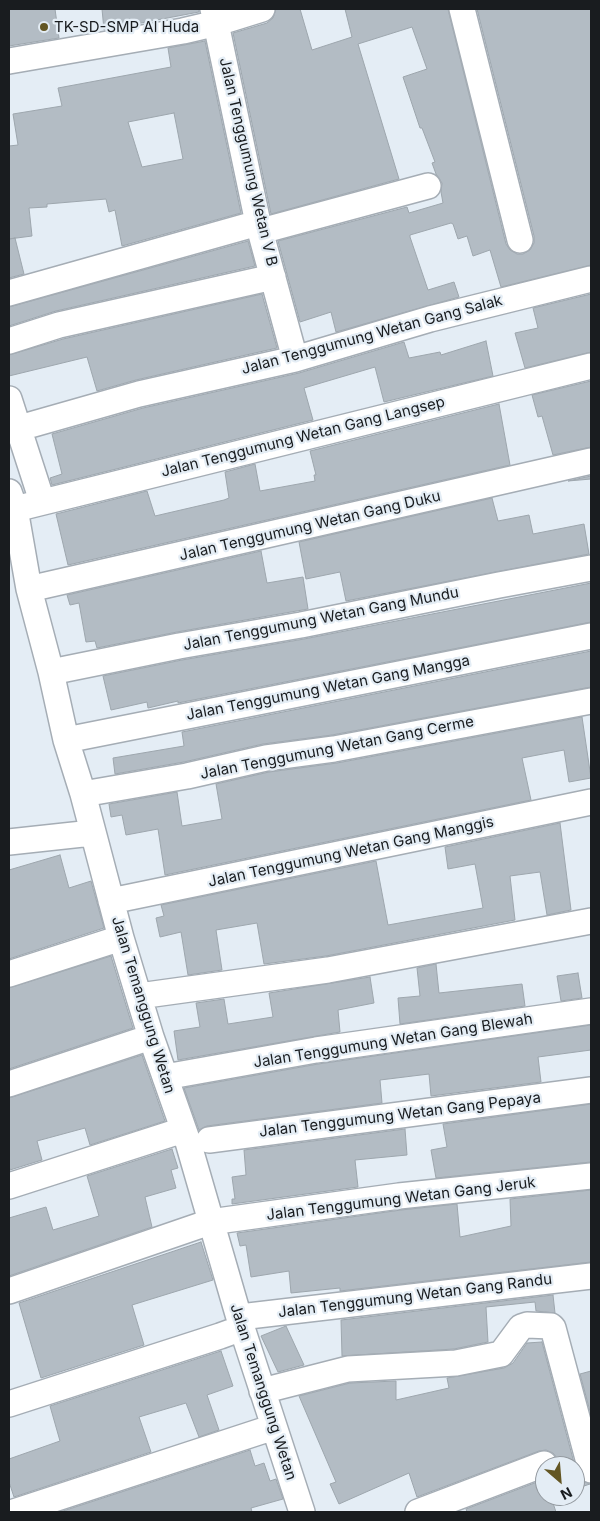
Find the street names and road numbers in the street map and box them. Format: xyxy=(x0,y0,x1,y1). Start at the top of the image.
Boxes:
street label: Jalan Tenggumung Wetan V B xyxy=(215,56,281,268)
street label: Jalan Tenggumung Wetan Gang Salak xyxy=(240,291,504,379)
street label: Jalan Tenggumung Wetan Gang Langsep xyxy=(159,393,447,481)
street label: Jalan Tenggumung Wetan Gang Duku xyxy=(178,487,442,565)
street label: Jalan Tenggumung Wetan Gang Mundu xyxy=(182,583,460,655)
street label: Jalan Tenggumung Wetan Gang Mangga xyxy=(185,652,471,724)
street label: Jalan Tenggumung Wetan Gang Cerme xyxy=(199,713,475,783)
street label: Jalan Tenggumung Wetan Gang Manggis xyxy=(206,813,496,891)
street label: Jalan Temanggung Wetan xyxy=(107,914,179,1096)
street label: Jalan Tenggumung Wetan Gang Blewah xyxy=(252,1010,534,1072)
street label: Jalan Tenggumung Wetan Gang Pepaya xyxy=(258,1089,542,1141)
street label: Jalan Tenggumung Wetan Gang Jeruk xyxy=(265,1174,537,1224)
street label: Jalan Tenggumung Wetan Gang Randu xyxy=(277,1270,553,1322)
street label: Jalan Temanggung Wetan xyxy=(226,1302,300,1482)

